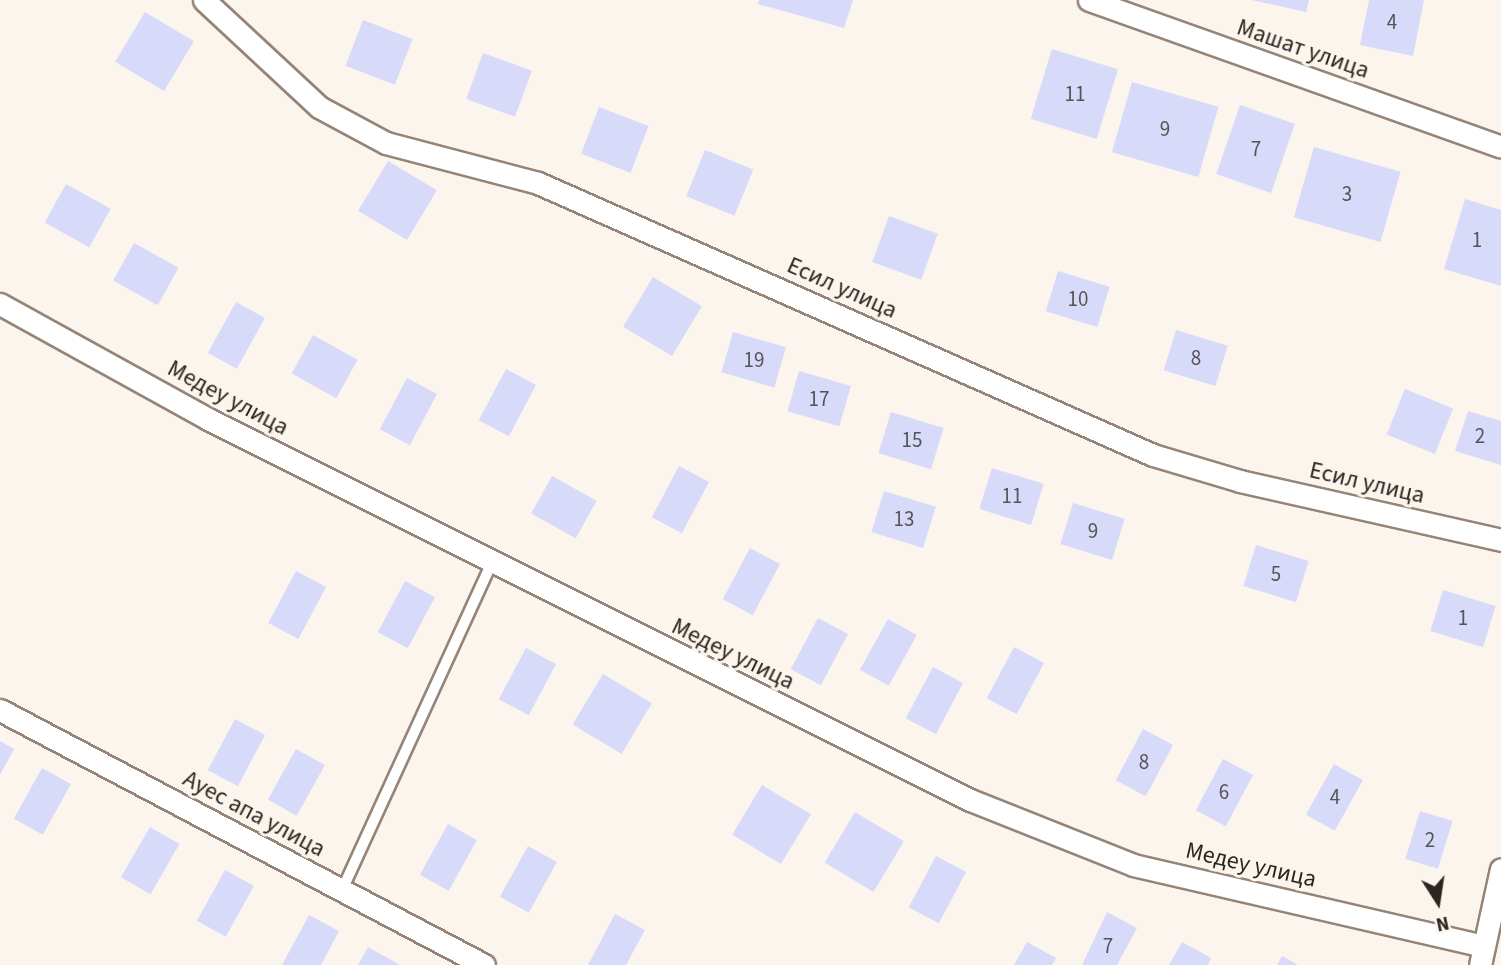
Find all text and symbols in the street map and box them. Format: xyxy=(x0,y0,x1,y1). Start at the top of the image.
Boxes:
house number: 4 xyxy=(1387,9,1397,35)
street label: Машат улица xyxy=(1233,13,1373,85)
house number: 11 xyxy=(1065,81,1085,107)
house number: 9 xyxy=(1160,116,1170,142)
house number: 7 xyxy=(1251,136,1261,162)
house number: 3 xyxy=(1342,181,1352,207)
house number: 1 xyxy=(1472,227,1482,253)
street label: Есил улица xyxy=(783,251,901,325)
house number: 10 xyxy=(1068,286,1088,312)
house number: 8 xyxy=(1191,345,1201,371)
house number: 19 xyxy=(744,347,764,373)
street label: Медеу улица xyxy=(162,354,294,442)
house number: 17 xyxy=(809,386,829,412)
house number: 2 xyxy=(1475,423,1485,449)
house number: 15 xyxy=(902,427,922,453)
street label: Есил улица xyxy=(1307,456,1427,510)
house number: 11 xyxy=(1002,483,1022,509)
house number: 13 xyxy=(894,506,914,532)
house number: 9 xyxy=(1088,518,1098,544)
house number: 5 xyxy=(1271,561,1281,587)
house number: 1 xyxy=(1458,605,1468,631)
street label: Медеу улица xyxy=(667,612,799,696)
house number: 8 xyxy=(1139,749,1149,775)
street label: Ауес апа улица xyxy=(178,764,330,864)
house number: 6 xyxy=(1219,779,1229,805)
house number: 4 xyxy=(1330,784,1340,810)
house number: 2 xyxy=(1425,827,1435,853)
street label: Медеу улица xyxy=(1183,836,1319,894)
north arrow xyxy=(1403,867,1473,937)
text: N xyxy=(1433,909,1451,938)
house number: 7 xyxy=(1103,933,1113,959)

